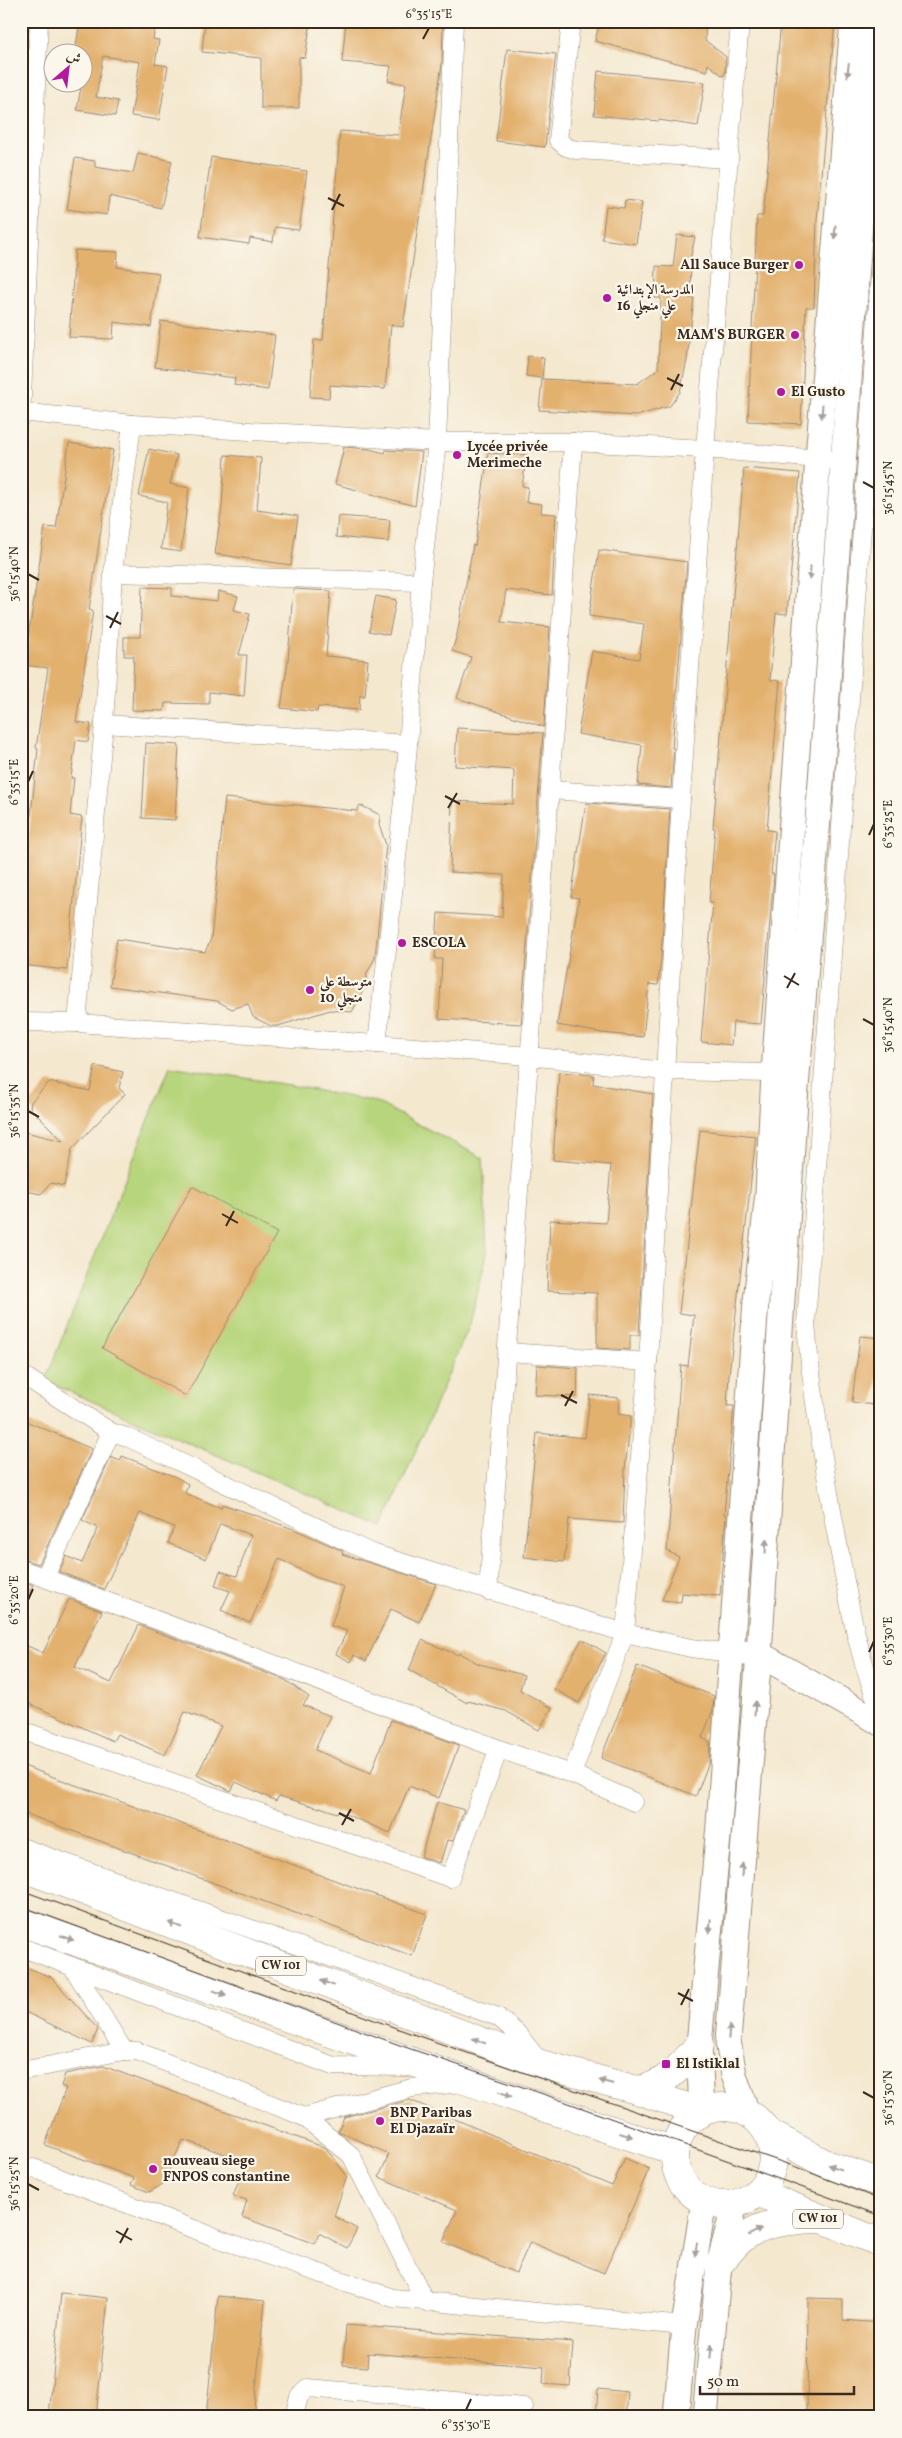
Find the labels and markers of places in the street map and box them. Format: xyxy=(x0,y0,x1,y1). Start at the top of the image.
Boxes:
place label: All Sauce Burger xyxy=(680,256,789,275)
marker: All Sauce Burger xyxy=(793,259,805,271)
place label: المدرسة الإبتدائية علي منجلي 16 xyxy=(617,281,694,319)
marker: المدرسة الإبتدائية علي منجلي 16 xyxy=(601,292,613,304)
place label: MAM'S BURGER xyxy=(677,326,785,345)
marker: MAM'S BURGER xyxy=(789,329,801,341)
place label: El Gusto xyxy=(791,383,845,402)
marker: El Gusto xyxy=(775,386,787,398)
place label: Lycée privée Merimeche xyxy=(467,438,548,473)
marker: Lycée privée Merimeche xyxy=(451,449,463,461)
place label: ESCOLA xyxy=(412,934,466,953)
marker: ESCOLA xyxy=(396,937,408,949)
place label: متوسطة علي منجلي 10 xyxy=(319,973,372,1011)
marker: متوسطة علي منجلي 10 xyxy=(304,984,316,996)
place label: El Istiklal xyxy=(676,2055,740,2074)
marker: El Istiklal xyxy=(660,2058,672,2070)
place label: BNP Paribas El Djazaïr xyxy=(390,2104,472,2139)
marker: BNP Paribas El Djazaïr xyxy=(374,2115,386,2127)
place label: nouveau siege FNPOS constantine xyxy=(163,2152,290,2187)
marker: nouveau siege FNPOS constantine xyxy=(147,2163,159,2175)

